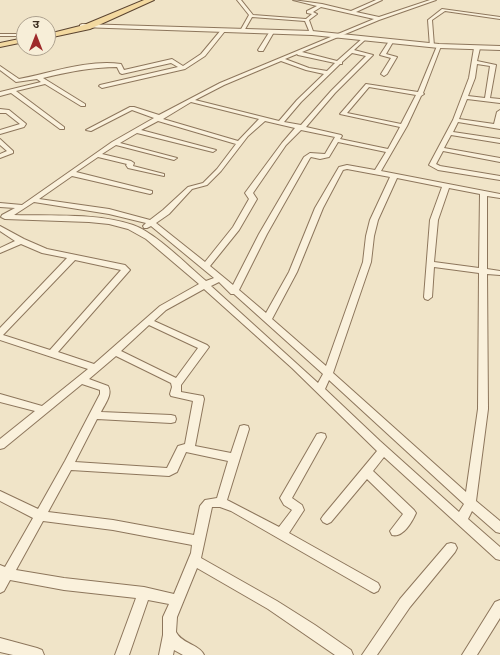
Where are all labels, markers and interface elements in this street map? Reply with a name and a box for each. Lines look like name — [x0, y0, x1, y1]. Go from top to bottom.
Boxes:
north arrow — [16, 16, 56, 56]
text: उ — [33, 18, 39, 31]

